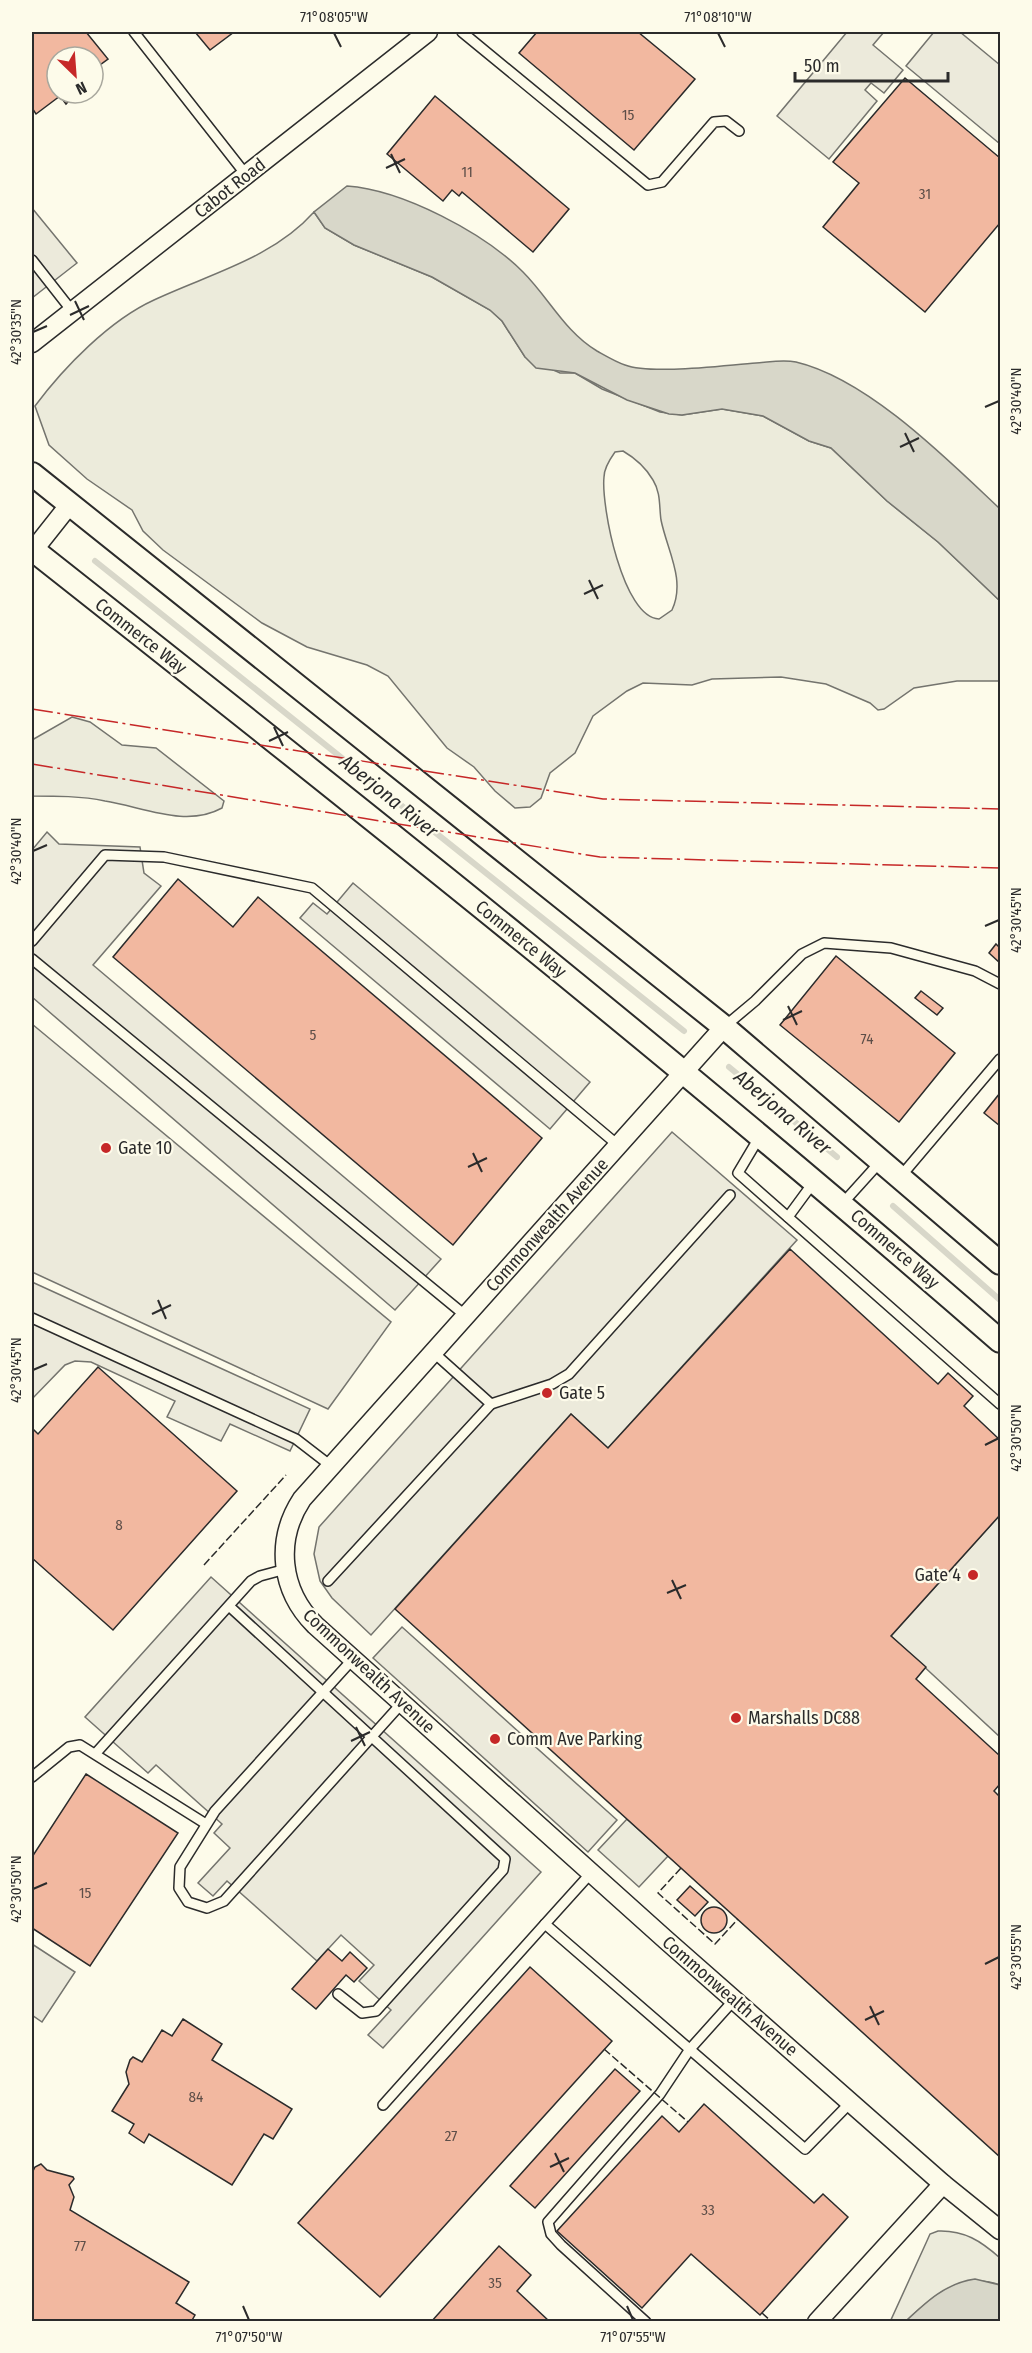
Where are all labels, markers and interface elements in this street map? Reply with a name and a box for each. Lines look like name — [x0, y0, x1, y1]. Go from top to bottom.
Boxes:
text: 71°08'05"W — [300, 8, 368, 26]
text: 71°08'10"W — [684, 8, 752, 26]
north arrow — [45, 45, 105, 105]
scale bar — [795, 45, 948, 83]
text: 50 m — [804, 55, 840, 77]
text: N — [73, 78, 89, 99]
house number: 15 — [622, 106, 634, 124]
street label: Cabot Road — [190, 153, 270, 223]
house number: 11 — [461, 163, 473, 181]
house number: 31 — [919, 185, 931, 203]
text: 42°30'35"N — [7, 299, 25, 365]
text: 42°30'40"N — [1007, 367, 1025, 435]
street label: Commerce Way — [91, 593, 191, 679]
water label: Aberjona River — [334, 749, 444, 844]
text: 42°30'40"N — [7, 817, 25, 885]
text: 42°30'45"N — [1007, 887, 1025, 953]
street label: Commerce Way — [471, 896, 571, 982]
house number: 5 — [310, 1026, 317, 1044]
house number: 74 — [861, 1030, 873, 1048]
water label: Aberjona River — [729, 1064, 837, 1160]
place label: Gate 10 — [118, 1137, 172, 1159]
marker: Gate 10 — [99, 1141, 113, 1155]
street label: Commonwealth Avenue — [481, 1153, 613, 1296]
street label: Commerce Way — [846, 1204, 944, 1294]
text: 42°30'45"N — [7, 1337, 25, 1403]
place label: Gate 5 — [559, 1382, 605, 1404]
marker: Gate 5 — [540, 1386, 554, 1400]
text: 42°30'50"N — [1007, 1404, 1025, 1472]
house number: 8 — [115, 1516, 123, 1534]
place label: Gate 4 — [914, 1564, 961, 1586]
marker: Gate 4 — [966, 1568, 980, 1582]
street label: Commonwealth Avenue — [298, 1604, 440, 1738]
place label: Marshalls DC88 — [748, 1707, 860, 1729]
marker: Marshalls DC88 — [729, 1711, 743, 1725]
place label: Comm Ave Parking — [507, 1728, 643, 1750]
marker: Comm Ave Parking — [488, 1732, 502, 1746]
text: 42°30'50"N — [7, 1855, 25, 1923]
house number: 15 — [79, 1884, 91, 1902]
text: 42°30'55"N — [1007, 1924, 1025, 1990]
street label: Commonwealth Avenue — [658, 1931, 802, 2061]
house number: 84 — [189, 2088, 203, 2106]
house number: 27 — [445, 2127, 457, 2145]
house number: 33 — [701, 2201, 715, 2219]
house number: 77 — [74, 2237, 86, 2255]
house number: 35 — [488, 2274, 502, 2292]
text: 71°07'50"W — [215, 2328, 283, 2346]
text: 71°07'55"W — [600, 2328, 666, 2346]

